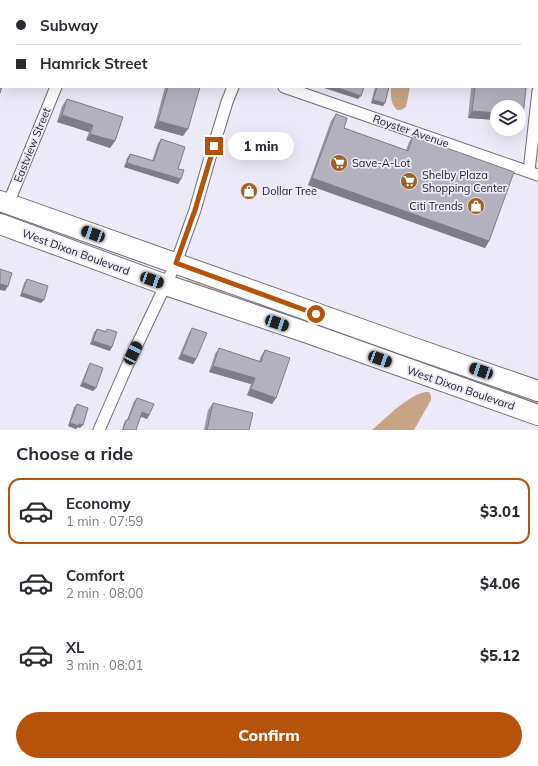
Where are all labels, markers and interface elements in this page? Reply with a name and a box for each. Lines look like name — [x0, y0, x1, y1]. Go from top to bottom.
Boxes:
text: Subway — [40, 16, 98, 35]
text: Hamrick Street — [40, 54, 147, 73]
map controls — [490, 100, 526, 136]
button: layers — [490, 100, 526, 136]
street label: Eastview Street — [11, 105, 53, 184]
street label: Royster Avenue — [371, 111, 451, 151]
callout: 1 min — [228, 132, 294, 160]
route end — [205, 137, 223, 155]
text: 1 min — [244, 138, 278, 154]
supermarket icon: Save-A-Lot — [329, 153, 349, 173]
place label: Save-A-Lot — [352, 156, 411, 170]
place label: Shelby Plaza Shopping Center — [422, 168, 507, 195]
supermarket icon: Shelby Plaza Shopping Center — [399, 171, 419, 191]
shop icon: Dollar Tree — [239, 181, 259, 201]
place label: Dollar Tree — [262, 184, 317, 198]
shop icon: Citi Trends — [466, 196, 486, 216]
place label: Citi Trends — [409, 199, 463, 213]
car — [80, 224, 106, 244]
street label: West Dixon Boulevard — [20, 226, 132, 278]
car — [139, 270, 165, 290]
route start — [307, 305, 325, 323]
car — [264, 313, 290, 333]
car — [122, 340, 144, 366]
car — [367, 349, 393, 369]
car — [468, 361, 494, 381]
street label: West Dixon Boulevard — [405, 363, 517, 413]
text: Choose a ride — [16, 442, 133, 465]
icon: car — [18, 493, 54, 529]
text: Economy — [66, 494, 131, 513]
text: $3.01 — [480, 502, 520, 521]
text: 1 min · 07:59 — [66, 513, 143, 529]
icon: car — [18, 565, 54, 601]
text: Comfort — [66, 566, 124, 585]
text: $4.06 — [480, 574, 520, 593]
text: 2 min · 08:00 — [66, 585, 143, 601]
icon: car — [18, 637, 54, 673]
text: XL — [66, 638, 84, 657]
text: $5.12 — [480, 646, 520, 665]
text: 3 min · 08:01 — [66, 657, 143, 673]
button: Confirm — [16, 712, 522, 758]

